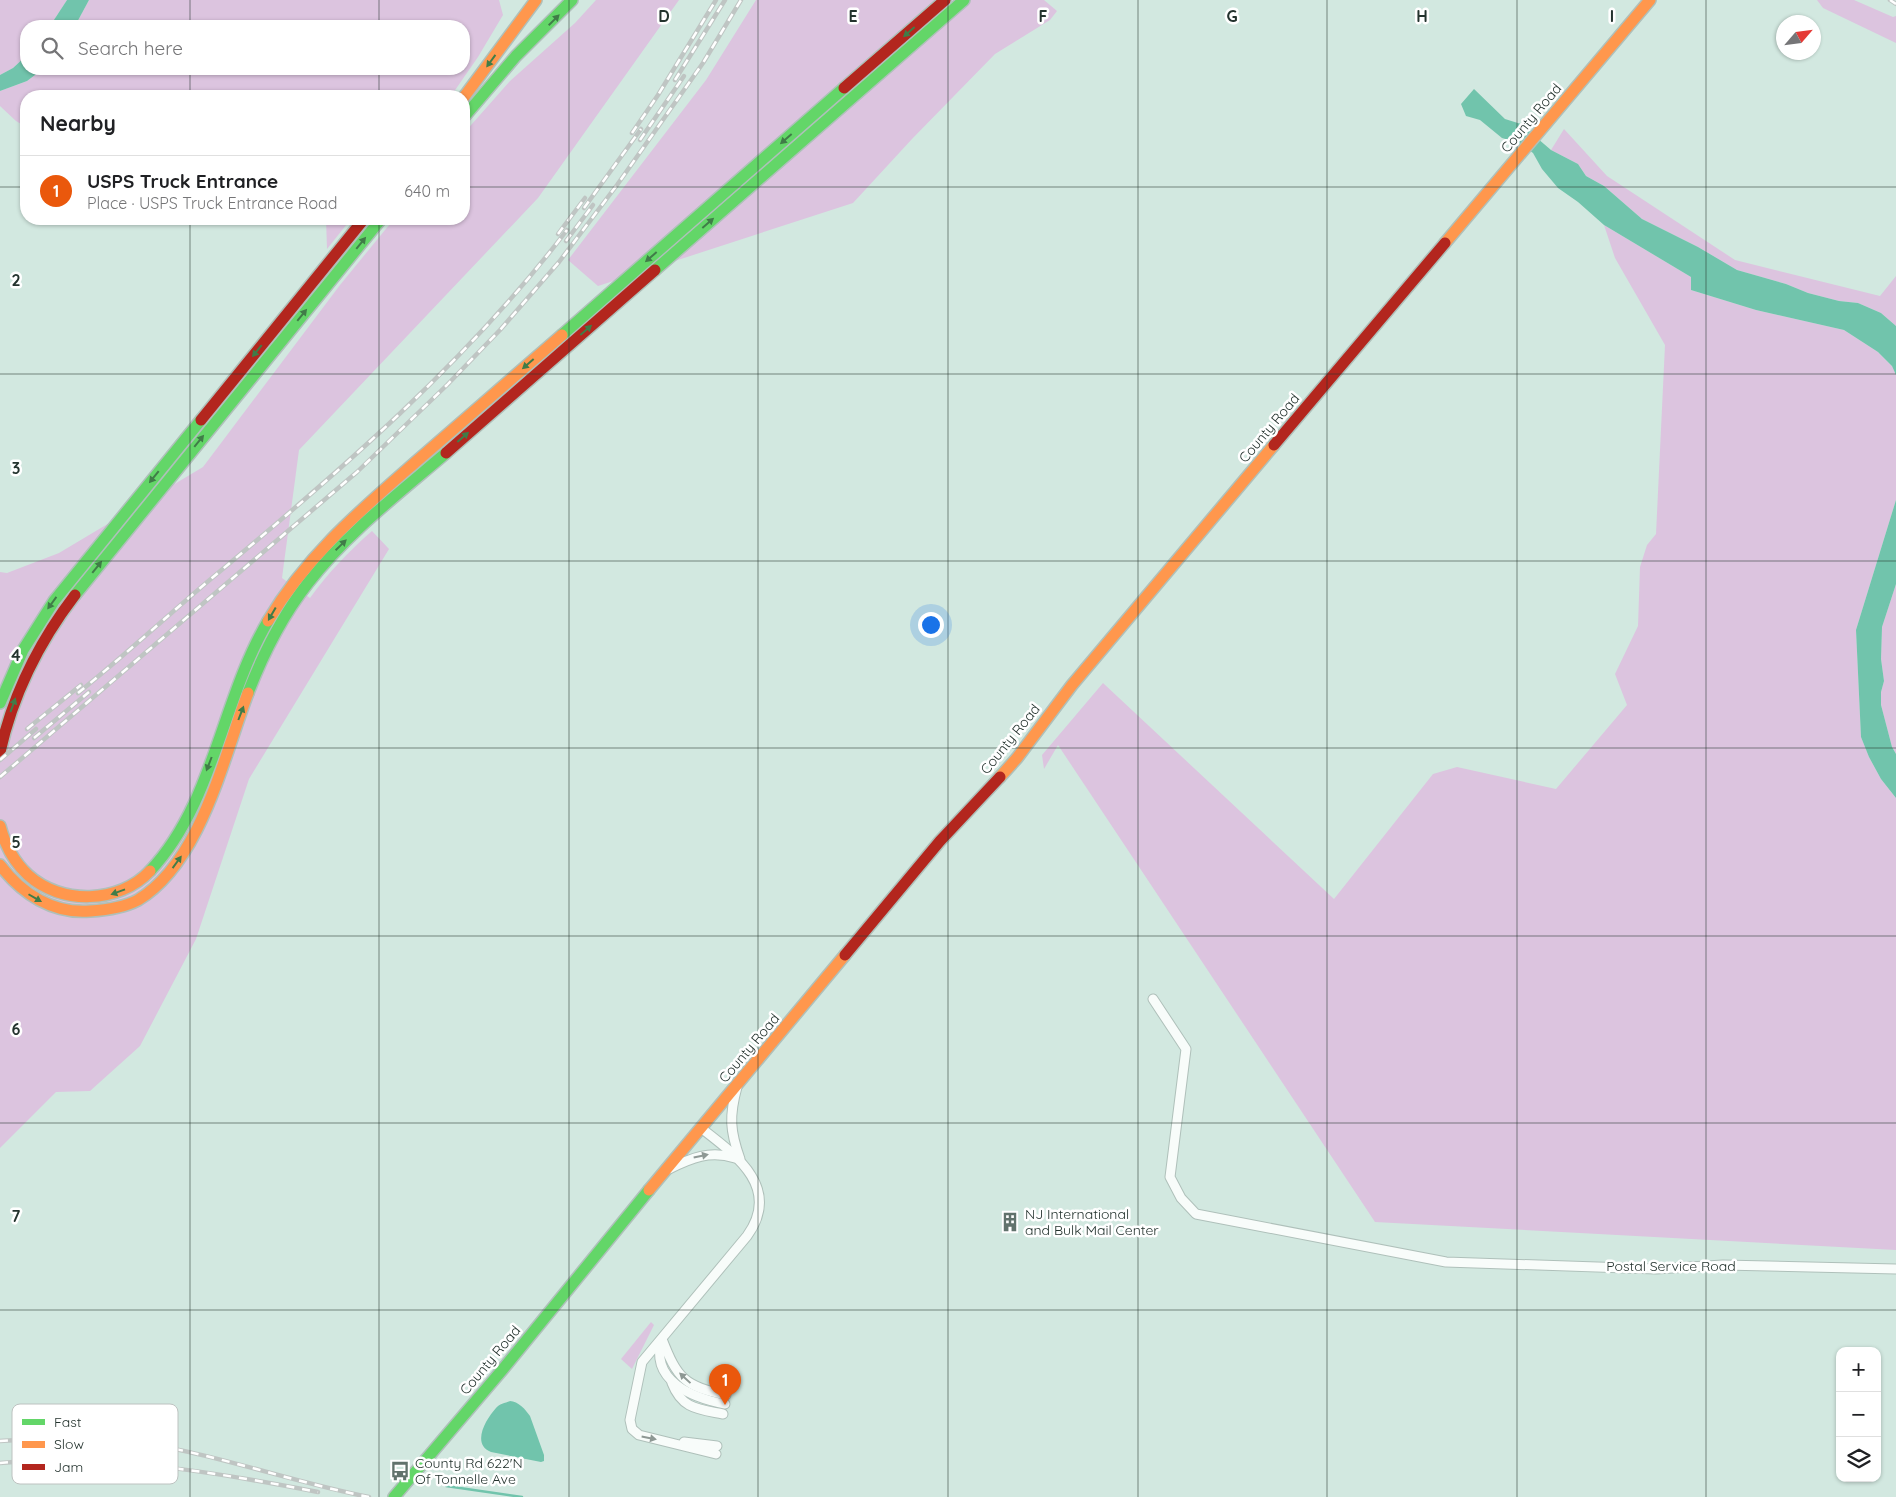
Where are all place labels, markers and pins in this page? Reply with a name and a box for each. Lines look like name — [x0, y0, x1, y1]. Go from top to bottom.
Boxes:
place label: NJ International and Bulk Mail Center — [1025, 1205, 1159, 1239]
building icon: NJ International and Bulk Mail Center — [999, 1211, 1021, 1233]
pin: 1 — [709, 1364, 741, 1405]
place label: County Rd 622'N Of Tonnelle Ave — [415, 1454, 523, 1488]
bus stop icon: County Rd 622'N Of Tonnelle Ave — [389, 1460, 411, 1482]

